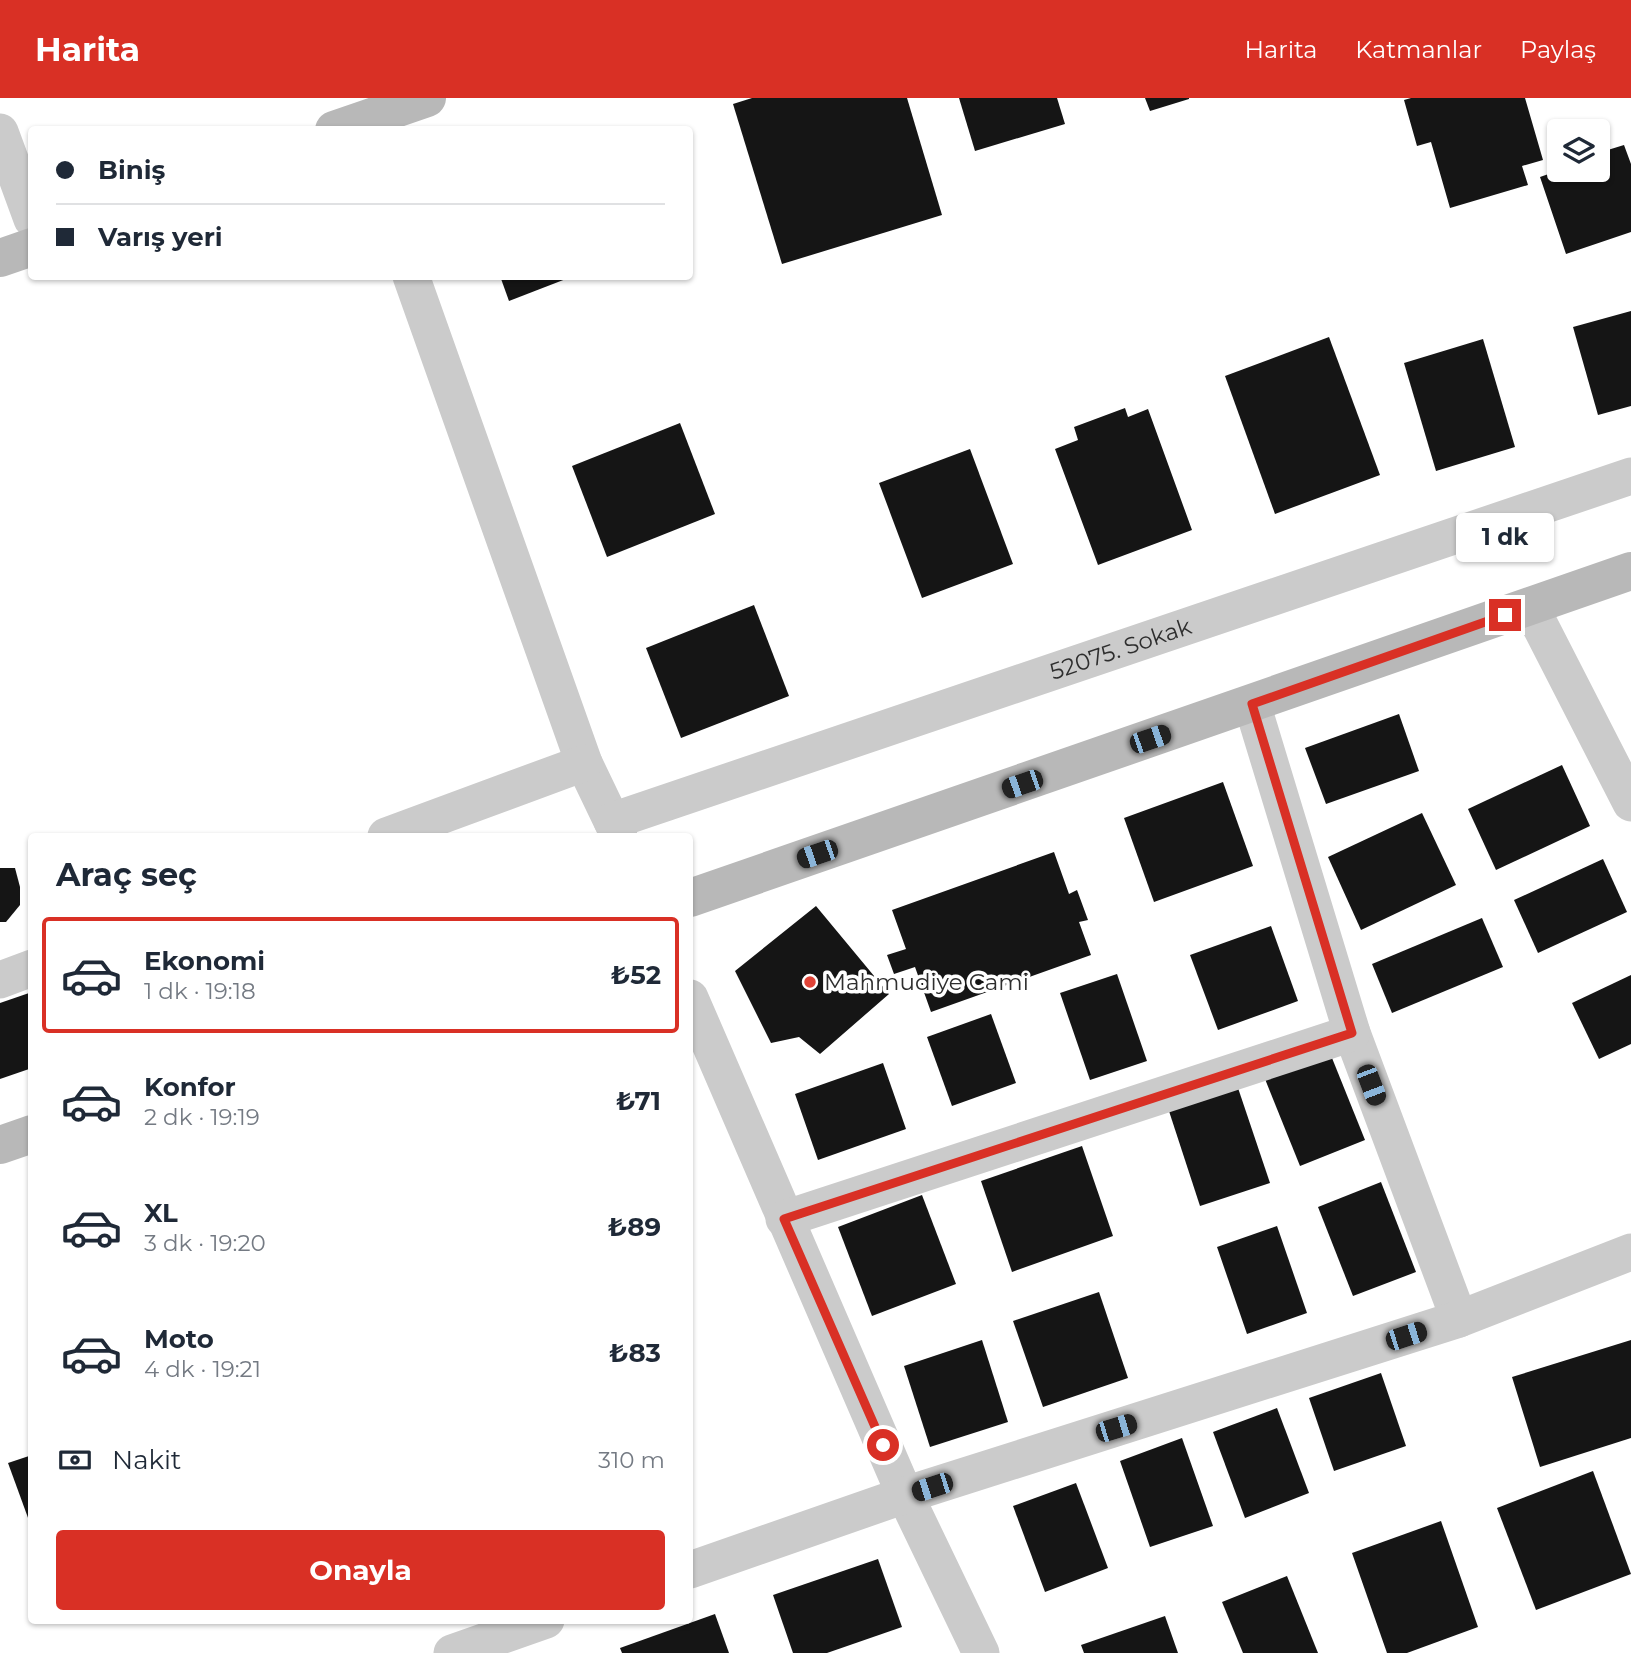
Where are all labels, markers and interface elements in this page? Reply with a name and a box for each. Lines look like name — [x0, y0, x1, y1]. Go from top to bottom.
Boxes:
text: Harita — [35, 29, 140, 69]
text: Harita — [1245, 35, 1317, 64]
text: Katmanlar — [1355, 35, 1482, 64]
text: Paylaş — [1520, 35, 1596, 64]
map controls — [1547, 119, 1610, 182]
button: layers — [1547, 119, 1610, 182]
text: Biniş — [98, 154, 165, 186]
text: Varış yeri — [98, 221, 223, 253]
callout: 1 dk — [1456, 514, 1554, 562]
text: 1 dk — [1482, 523, 1528, 551]
route end — [1489, 599, 1521, 631]
street label: 52075. Sokak — [1046, 612, 1195, 686]
car — [1127, 722, 1174, 756]
car — [999, 767, 1046, 801]
car — [794, 837, 841, 871]
text: Araç seç — [56, 855, 197, 894]
icon: car — [60, 944, 123, 1007]
text: Ekonomi — [144, 945, 265, 977]
text: ₺52 — [611, 959, 661, 991]
place label: Mahmudiye Cami — [824, 968, 1029, 996]
marker: Mahmudiye Cami — [802, 974, 818, 990]
text: 1 dk · 19:18 — [144, 977, 256, 1005]
car — [1354, 1062, 1389, 1108]
icon: car — [60, 1070, 123, 1133]
text: Konfor — [144, 1071, 236, 1103]
text: ₺71 — [616, 1085, 661, 1117]
text: 2 dk · 19:19 — [144, 1103, 260, 1131]
icon: car — [60, 1196, 123, 1259]
text: XL — [144, 1197, 178, 1229]
text: ₺89 — [608, 1211, 661, 1243]
text: 3 dk · 19:20 — [144, 1229, 266, 1257]
car — [1383, 1320, 1430, 1352]
icon: car — [60, 1322, 123, 1385]
text: Moto — [144, 1323, 214, 1355]
text: ₺83 — [609, 1337, 661, 1369]
text: 4 dk · 19:21 — [144, 1355, 261, 1383]
car — [1093, 1412, 1140, 1444]
route start — [867, 1429, 899, 1461]
icon: cash — [56, 1441, 94, 1479]
text: Nakit — [112, 1444, 181, 1476]
text: 310 m — [598, 1446, 665, 1474]
car — [909, 1471, 956, 1503]
button: Onayla — [56, 1530, 665, 1610]

